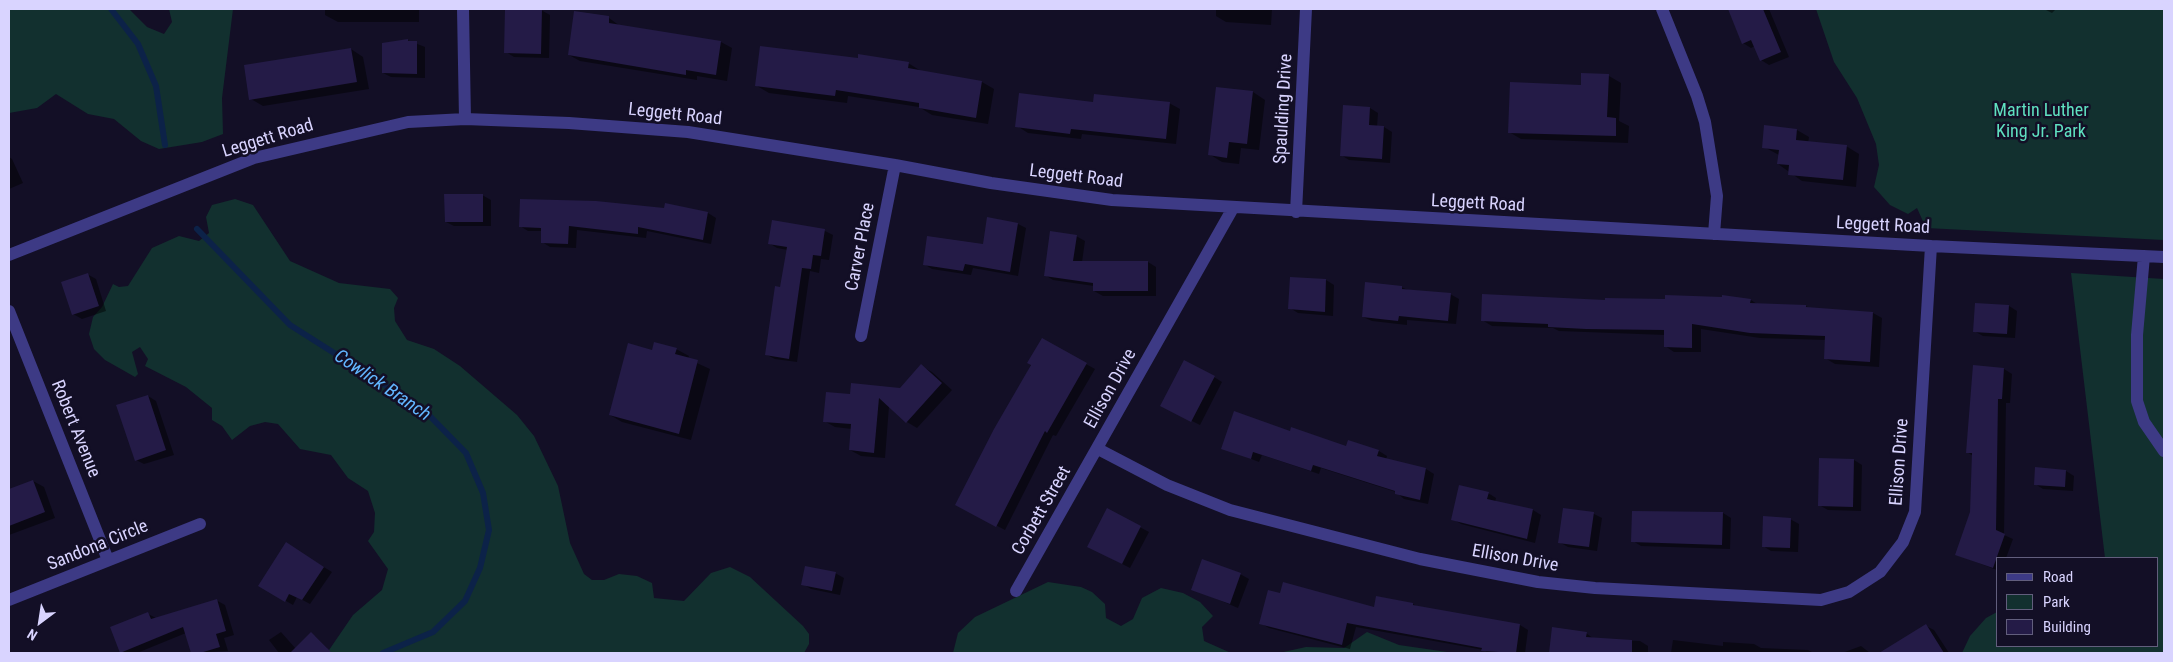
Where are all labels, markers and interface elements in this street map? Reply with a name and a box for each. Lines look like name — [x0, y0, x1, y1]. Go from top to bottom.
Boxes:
street label: Spaulding Drive — [1270, 53, 1298, 165]
street label: Leggett Road — [627, 99, 723, 131]
park label: Martin Luther King Jr. Park — [1993, 100, 2089, 142]
street label: Leggett Road — [220, 115, 316, 163]
street label: Leggett Road — [1028, 161, 1124, 193]
street label: Leggett Road — [1430, 191, 1526, 217]
street label: Carver Place — [842, 201, 880, 293]
street label: Leggett Road — [1835, 213, 1931, 239]
water label: Cowlick Branch — [329, 345, 435, 427]
street label: Ellison Drive — [1080, 346, 1142, 432]
street label: Robert Avenue — [46, 377, 104, 481]
street label: Ellison Drive — [1886, 418, 1914, 506]
street label: Corbett Street — [1008, 463, 1076, 559]
street label: Sandona Circle — [45, 516, 151, 576]
street label: Ellison Drive — [1470, 541, 1560, 577]
legend — [1996, 557, 2158, 647]
text: Road — [2043, 568, 2073, 586]
text: Park — [2043, 593, 2070, 611]
north arrow — [15, 597, 65, 647]
text: Building — [2043, 618, 2091, 636]
text: N — [24, 626, 40, 644]

